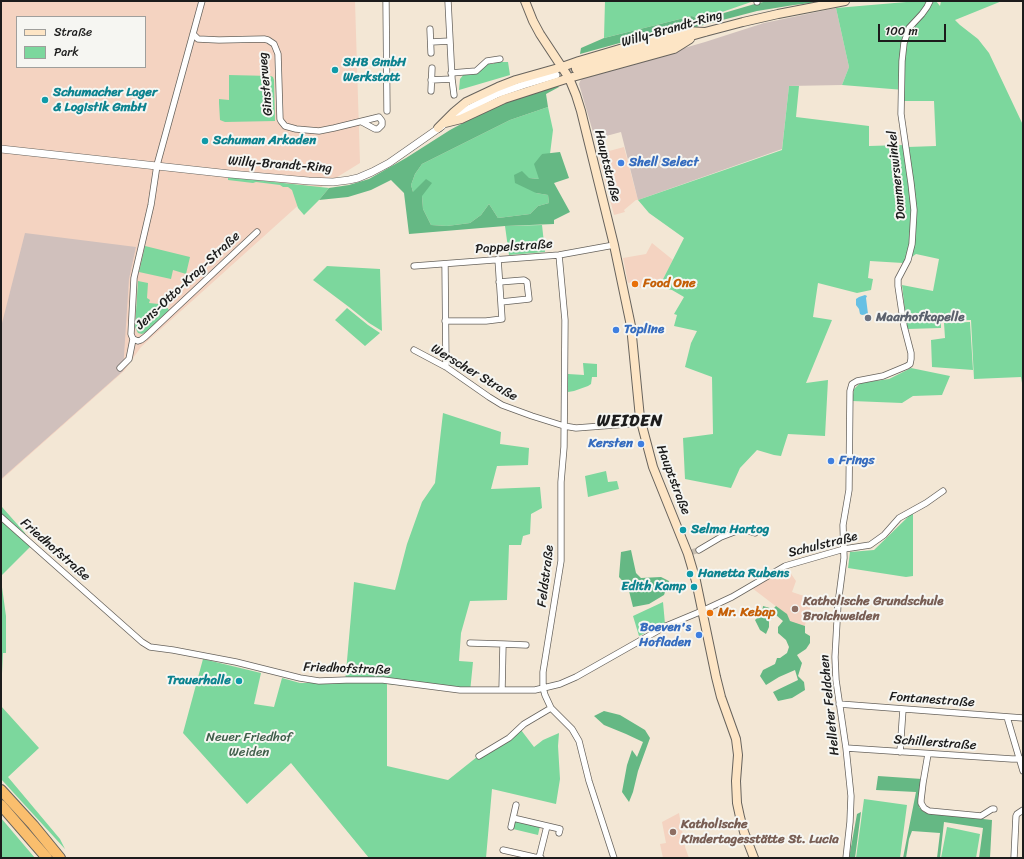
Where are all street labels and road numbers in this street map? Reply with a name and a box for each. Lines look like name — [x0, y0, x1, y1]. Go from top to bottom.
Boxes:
street label: Willy-Brandt-Ring — [620, 7, 724, 51]
street label: Ginsterweg — [255, 52, 277, 116]
street label: Hauptstraße — [591, 128, 623, 204]
street label: Dommerswinkel — [885, 130, 909, 220]
street label: Willy-Brandt-Ring — [227, 154, 333, 176]
street label: Jens-Otto-Krag-Straße — [133, 229, 243, 333]
street label: Pappelstraße — [475, 237, 553, 257]
street label: Werscher Straße — [428, 341, 520, 405]
street label: Hauptstraße — [653, 443, 693, 517]
street label: Friedhofstraße — [17, 515, 93, 585]
street label: Schulstraße — [787, 529, 859, 561]
street label: Feldstraße — [534, 544, 558, 608]
street label: Helleter Feldchen — [817, 654, 843, 756]
street label: Friedhofstraße — [303, 660, 391, 678]
street label: Fontanestraße — [889, 689, 975, 711]
street label: Schillerstraße — [893, 732, 977, 754]

